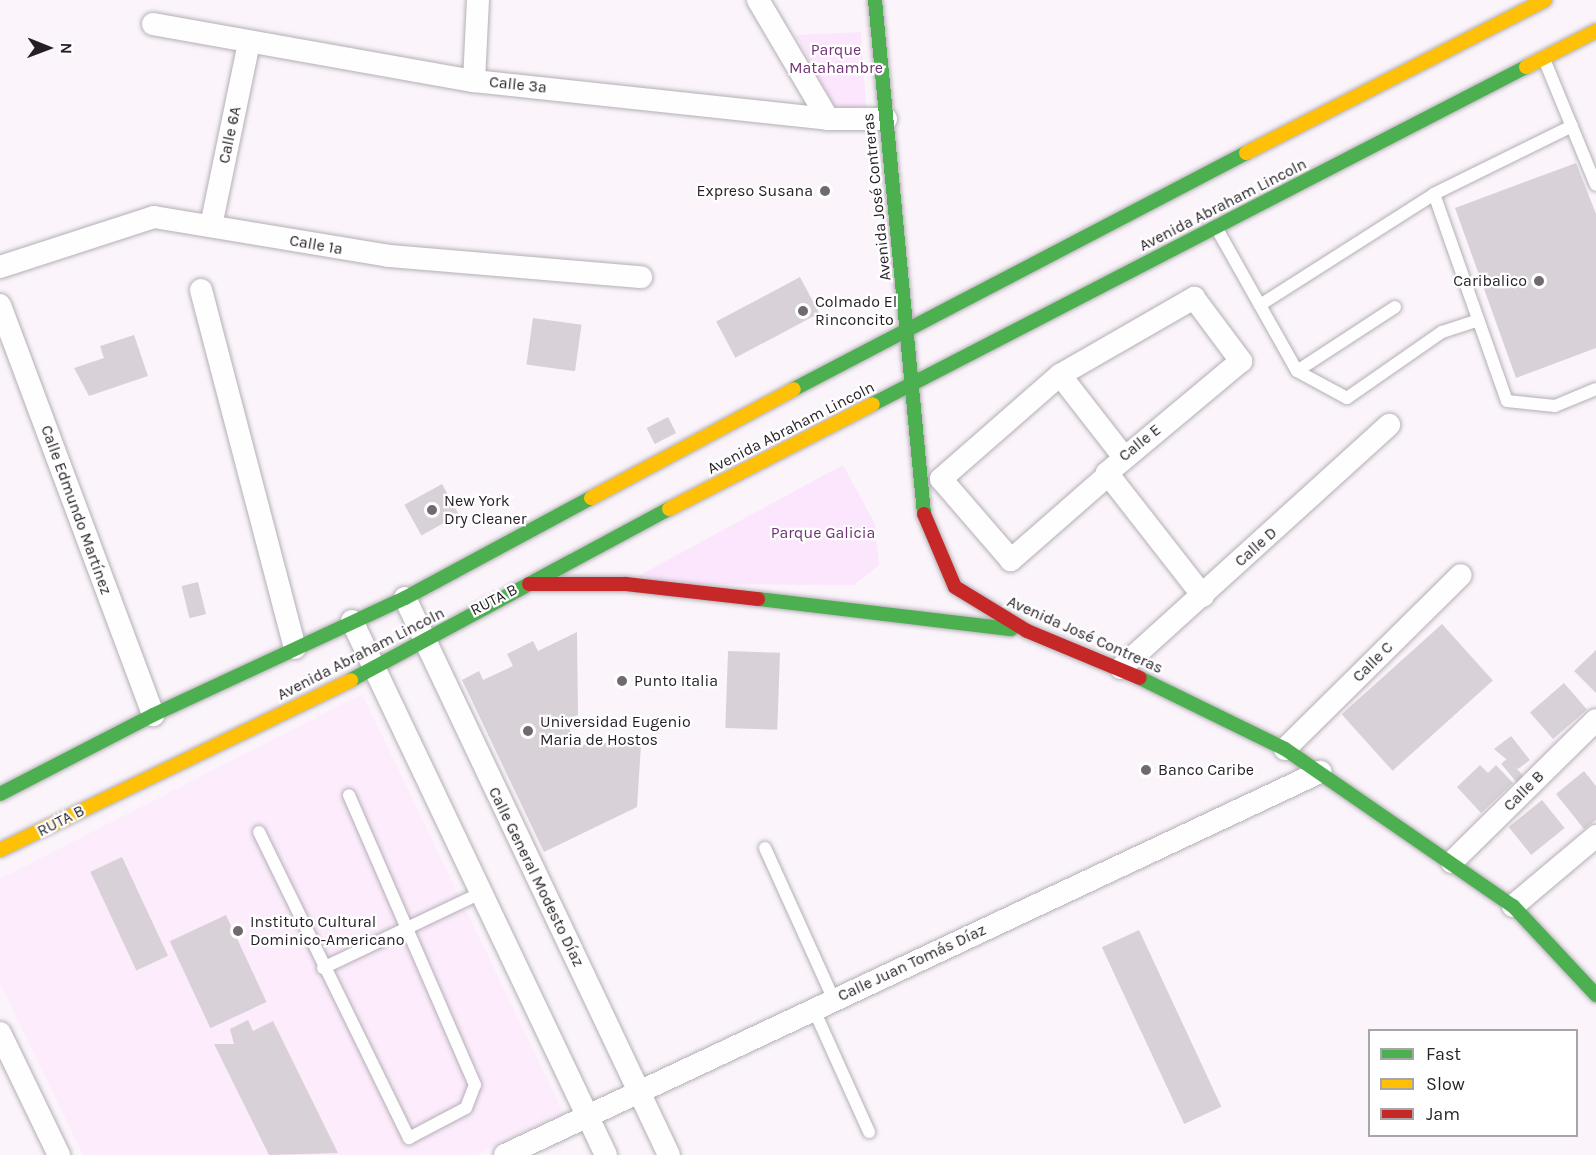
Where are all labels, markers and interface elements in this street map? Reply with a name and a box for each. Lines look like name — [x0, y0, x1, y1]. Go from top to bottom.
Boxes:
north arrow — [18, 18, 78, 78]
park label: Parque Matahambre — [789, 40, 883, 78]
text: N — [57, 42, 76, 54]
street label: Calle 3ª — [488, 72, 548, 98]
street label: Calle 6A — [215, 105, 245, 165]
street label: Avenida José Contreras — [859, 112, 895, 282]
street label: Avenida Abraham Lincoln — [1136, 154, 1310, 256]
place label: Expreso Susana — [696, 181, 813, 201]
marker: Expreso Susana — [818, 184, 832, 198]
street label: Calle 1ª — [288, 231, 344, 259]
place label: Caribalico — [1453, 271, 1527, 291]
marker: Caribalico — [1532, 274, 1546, 288]
place label: Colmado El Rinconcito — [815, 292, 897, 330]
marker: Colmado El Rinconcito — [796, 304, 810, 318]
street label: Avenida Abraham Lincoln — [704, 377, 878, 479]
street label: Calle E — [1115, 420, 1165, 466]
street label: Calle Edmundo Martínez — [36, 423, 116, 597]
place label: New York Dry Cleaner — [444, 491, 527, 529]
marker: New York Dry Cleaner — [425, 503, 439, 517]
park label: Parque Galicia — [771, 523, 875, 543]
street label: Calle D — [1231, 523, 1281, 571]
street label: RUTA B — [467, 580, 521, 620]
street label: Avenida José Contreras — [1004, 592, 1166, 678]
street label: Avenida Abraham Lincoln — [274, 603, 448, 705]
street label: Calle C — [1349, 638, 1397, 686]
place label: Punto Italia — [634, 671, 718, 691]
marker: Punto Italia — [615, 674, 629, 688]
place label: Universidad Eugenio Maria de Hostos — [540, 712, 691, 750]
marker: Universidad Eugenio Maria de Hostos — [521, 724, 535, 738]
place label: Banco Caribe — [1158, 760, 1254, 780]
marker: Banco Caribe — [1139, 763, 1153, 777]
street label: Calle B — [1500, 767, 1548, 815]
street label: Calle General Modesto Díaz — [484, 784, 588, 970]
street label: RUTA B — [34, 801, 88, 841]
place label: Instituto Cultural Dominico-Americano — [250, 912, 404, 950]
street label: Calle Juan Tomás Díaz — [835, 920, 989, 1006]
marker: Instituto Cultural Dominico-Americano — [231, 924, 245, 938]
legend — [1368, 1029, 1578, 1137]
text: Fast — [1426, 1043, 1461, 1065]
text: Slow — [1426, 1073, 1465, 1095]
text: Jam — [1426, 1103, 1460, 1125]

